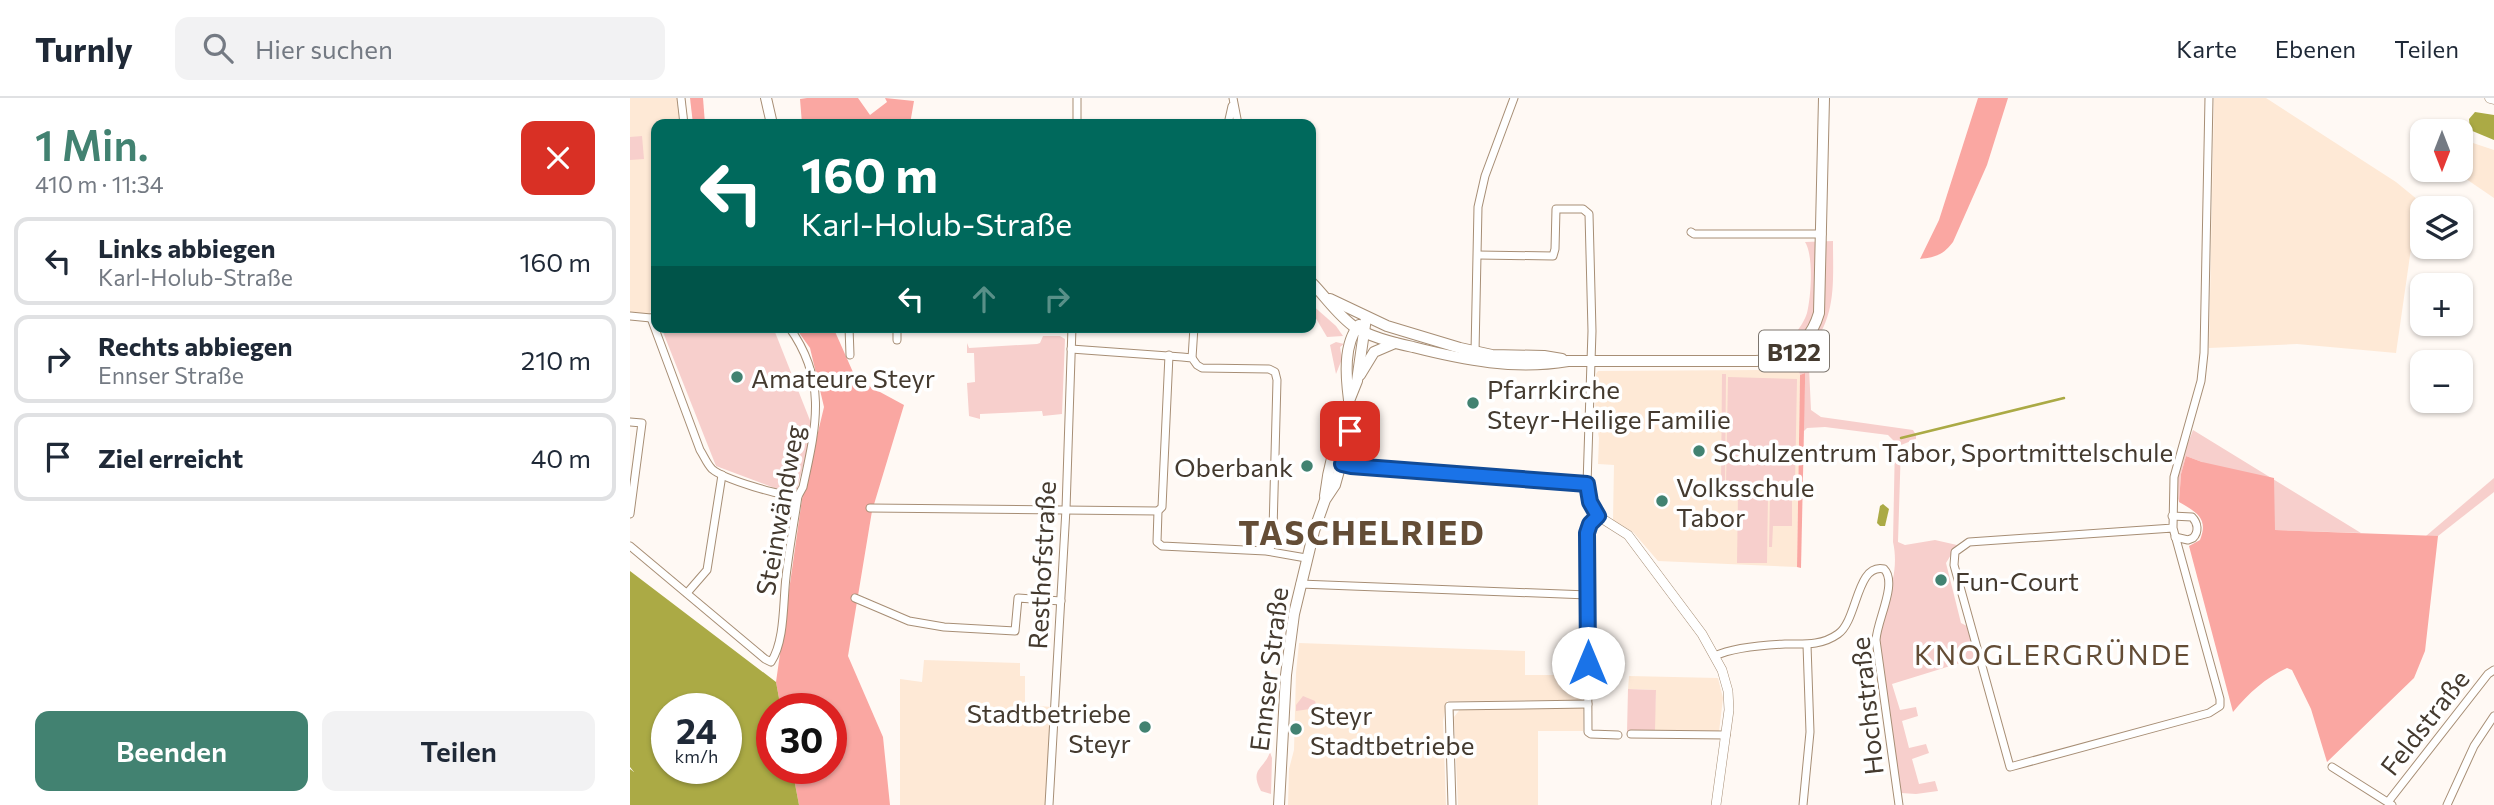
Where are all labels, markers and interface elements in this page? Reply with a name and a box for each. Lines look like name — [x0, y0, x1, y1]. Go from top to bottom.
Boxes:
search box — [175, 17, 665, 80]
text: Turnly — [35, 28, 133, 69]
icon: search — [199, 29, 237, 67]
text: Hier suchen — [255, 33, 393, 64]
text: Karte — [2176, 34, 2237, 63]
text: Ebenen — [2275, 34, 2356, 63]
text: Teilen — [2394, 34, 2459, 63]
text: 1 Min. — [35, 118, 148, 170]
north arrow — [2410, 119, 2473, 182]
map controls — [2410, 119, 2473, 413]
button: close — [521, 121, 595, 195]
text: 160 m — [801, 143, 938, 203]
icon: left — [686, 147, 777, 238]
text: 410 m · 11:34 — [35, 170, 164, 198]
button: layers — [2410, 196, 2473, 259]
text: Karl-Holub-Straße — [801, 203, 1072, 243]
text: Links abbiegen — [98, 232, 276, 263]
icon: left — [39, 242, 77, 280]
text: 160 m — [519, 246, 591, 277]
text: Karl-Holub-Straße — [98, 263, 293, 291]
button: + — [2410, 273, 2473, 336]
icon: left — [892, 280, 930, 318]
icon: ahead — [965, 280, 1003, 318]
icon: right — [1038, 280, 1076, 318]
text: Rechts abbiegen — [98, 330, 293, 361]
road number: B122 — [1759, 330, 1829, 372]
icon: right — [39, 340, 77, 378]
text: 210 m — [521, 344, 591, 375]
button: − — [2410, 350, 2473, 413]
text: Ennser Straße — [98, 361, 244, 389]
place label: Amateure Steyr — [751, 362, 935, 393]
marker: Amateure Steyr — [729, 369, 745, 385]
place label: Pfarrkirche Steyr-Heilige Familie — [1487, 373, 1731, 434]
marker: Pfarrkirche Steyr-Heilige Familie — [1465, 395, 1481, 411]
pin — [1320, 401, 1380, 461]
icon: arrive — [1331, 412, 1369, 450]
street label: Steinwändweg — [749, 422, 809, 598]
place label: Schulzentrum Tabor, Sportmittelschule — [1713, 436, 2173, 467]
icon: arrive — [39, 438, 77, 476]
text: Ziel erreicht — [98, 442, 243, 473]
text: 40 m — [531, 442, 591, 473]
marker: Schulzentrum Tabor, Sportmittelschule — [1691, 443, 1707, 459]
place label: Oberbank — [1174, 451, 1293, 482]
marker: Oberbank — [1299, 458, 1315, 474]
place label: Volksschule Tabor — [1676, 471, 1814, 532]
street label: Resthofstraße — [1021, 480, 1061, 650]
marker: Volksschule Tabor — [1654, 493, 1670, 509]
district label: TASCHELRIED — [1238, 511, 1486, 552]
place label: Fun-Court — [1955, 565, 2079, 596]
marker: Fun-Court — [1933, 572, 1949, 588]
street label: Ennser Straße — [1243, 585, 1293, 753]
position arrow — [1551, 626, 1625, 700]
street label: Hochstraße — [1843, 636, 1889, 776]
district label: KNOGLERGRÜNDE — [1914, 637, 2192, 671]
street label: Feldstraße — [2373, 663, 2475, 781]
speed limit sign: 30 — [756, 693, 847, 784]
place label: Stadtbetriebe Steyr — [967, 697, 1131, 758]
place label: Steyr Stadtbetriebe — [1310, 699, 1474, 760]
text: 24 — [676, 708, 717, 751]
button: Beenden — [35, 711, 308, 791]
button: Teilen — [322, 711, 595, 791]
marker: Stadtbetriebe Steyr — [1137, 719, 1153, 735]
marker: Steyr Stadtbetriebe — [1288, 721, 1304, 737]
text: km/h — [675, 745, 718, 767]

